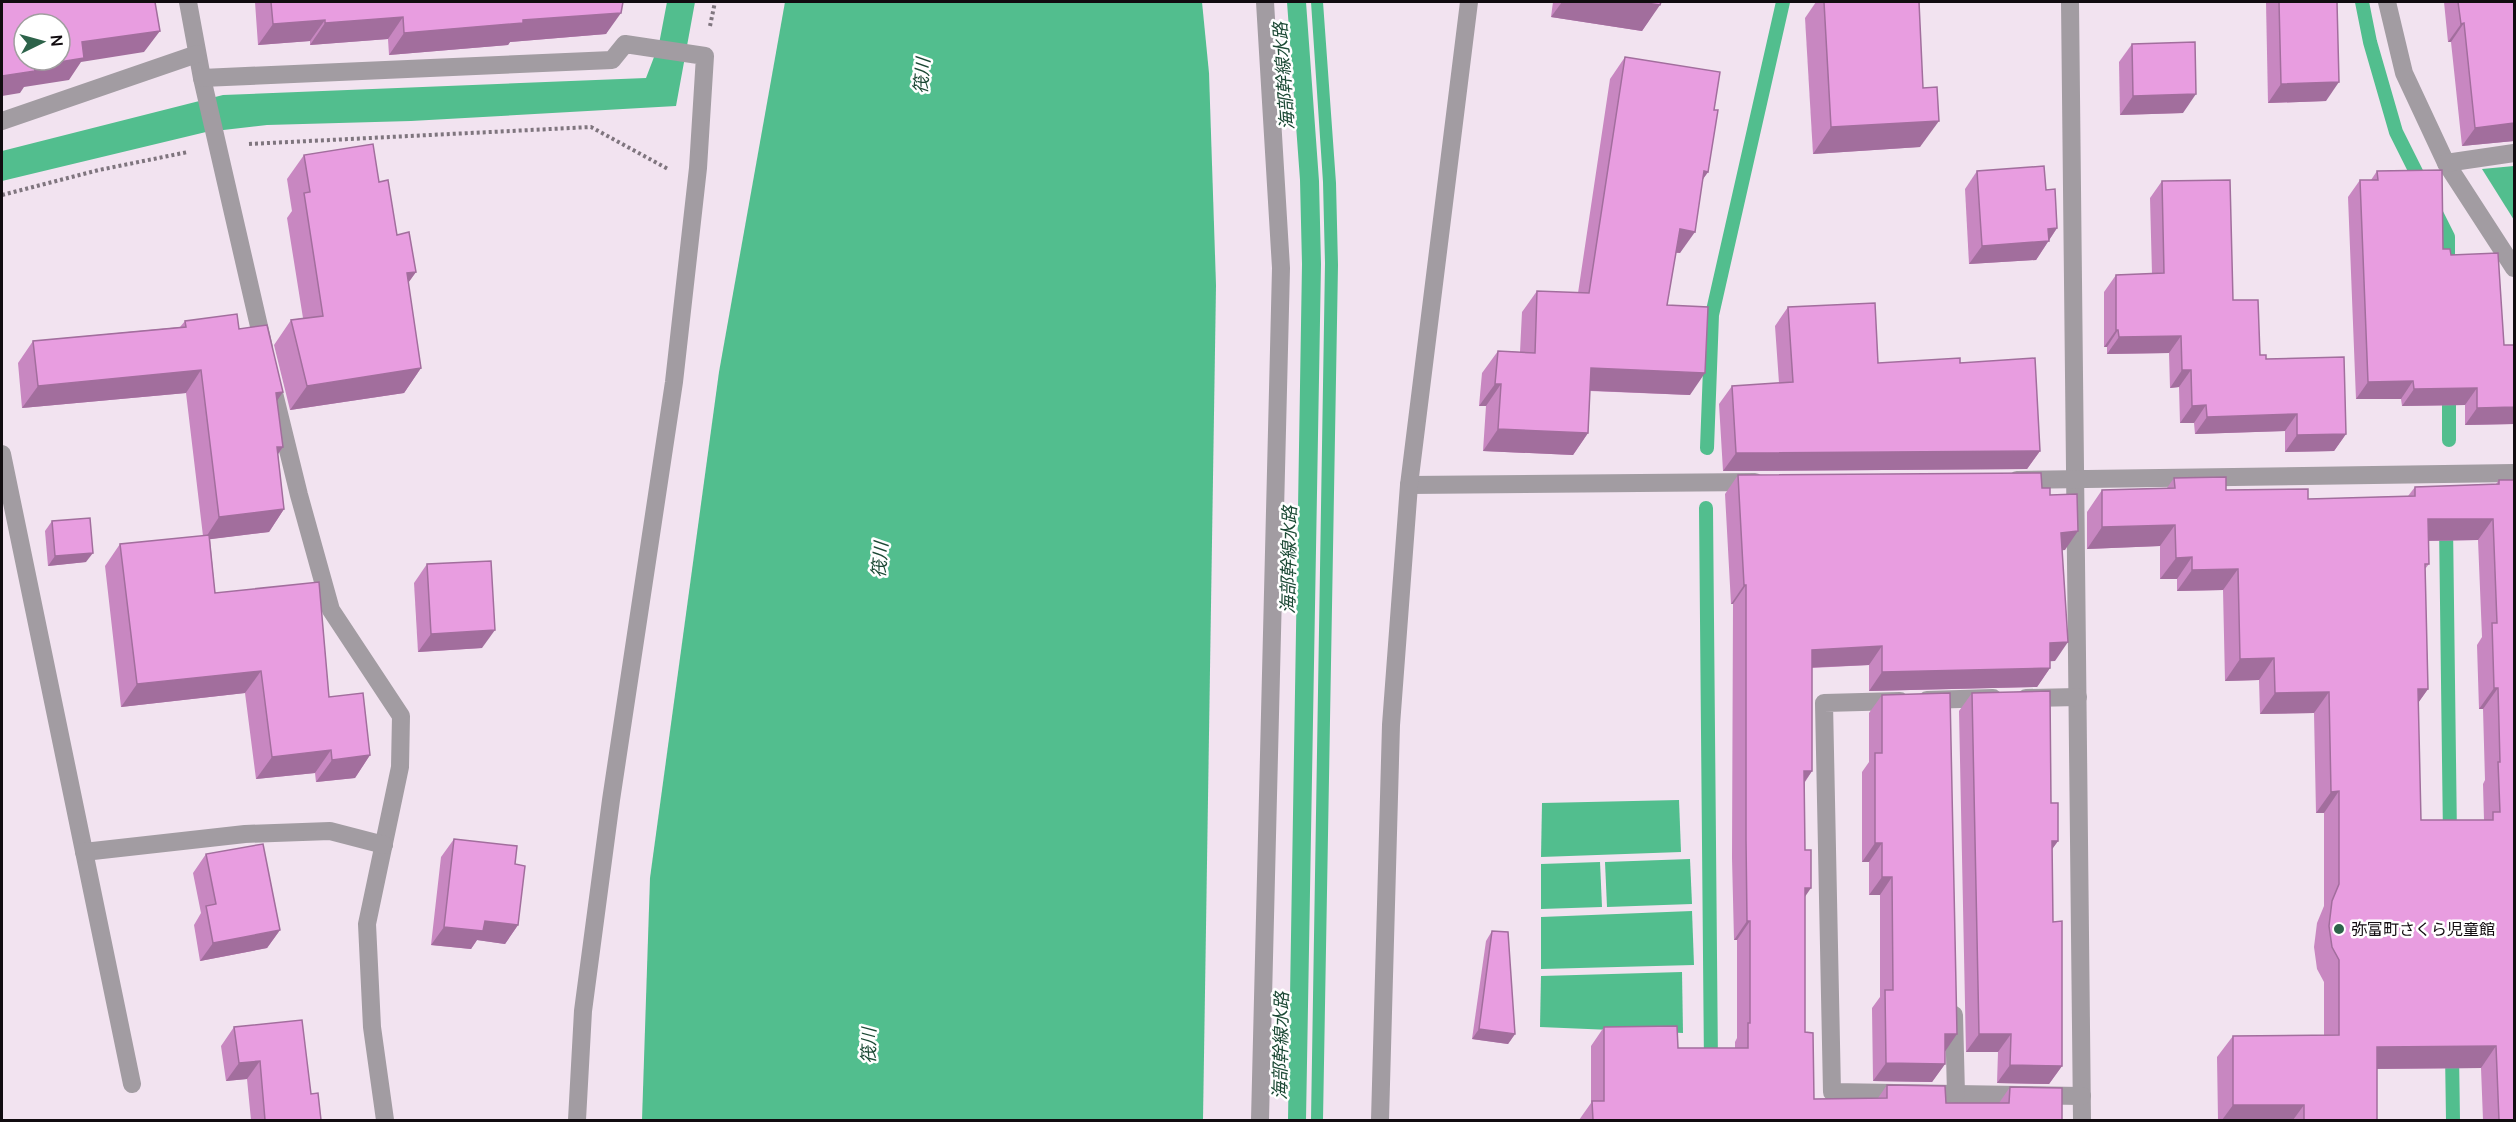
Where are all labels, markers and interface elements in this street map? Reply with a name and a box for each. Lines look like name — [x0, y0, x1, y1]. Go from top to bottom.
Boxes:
north arrow — [12, 12, 72, 72]
water label: 海部幹線水路 — [1267, 19, 1299, 131]
text: N — [45, 34, 68, 47]
water label: 筏川 — [907, 55, 935, 95]
water label: 海部幹線水路 — [1275, 504, 1301, 614]
water label: 筏川 — [865, 539, 893, 579]
place label: 弥富町さくら児童館 — [2351, 918, 2495, 940]
marker: 弥富町さくら児童館 — [2332, 922, 2346, 936]
water label: 海部幹線水路 — [1267, 990, 1293, 1100]
water label: 筏川 — [856, 1026, 880, 1064]

